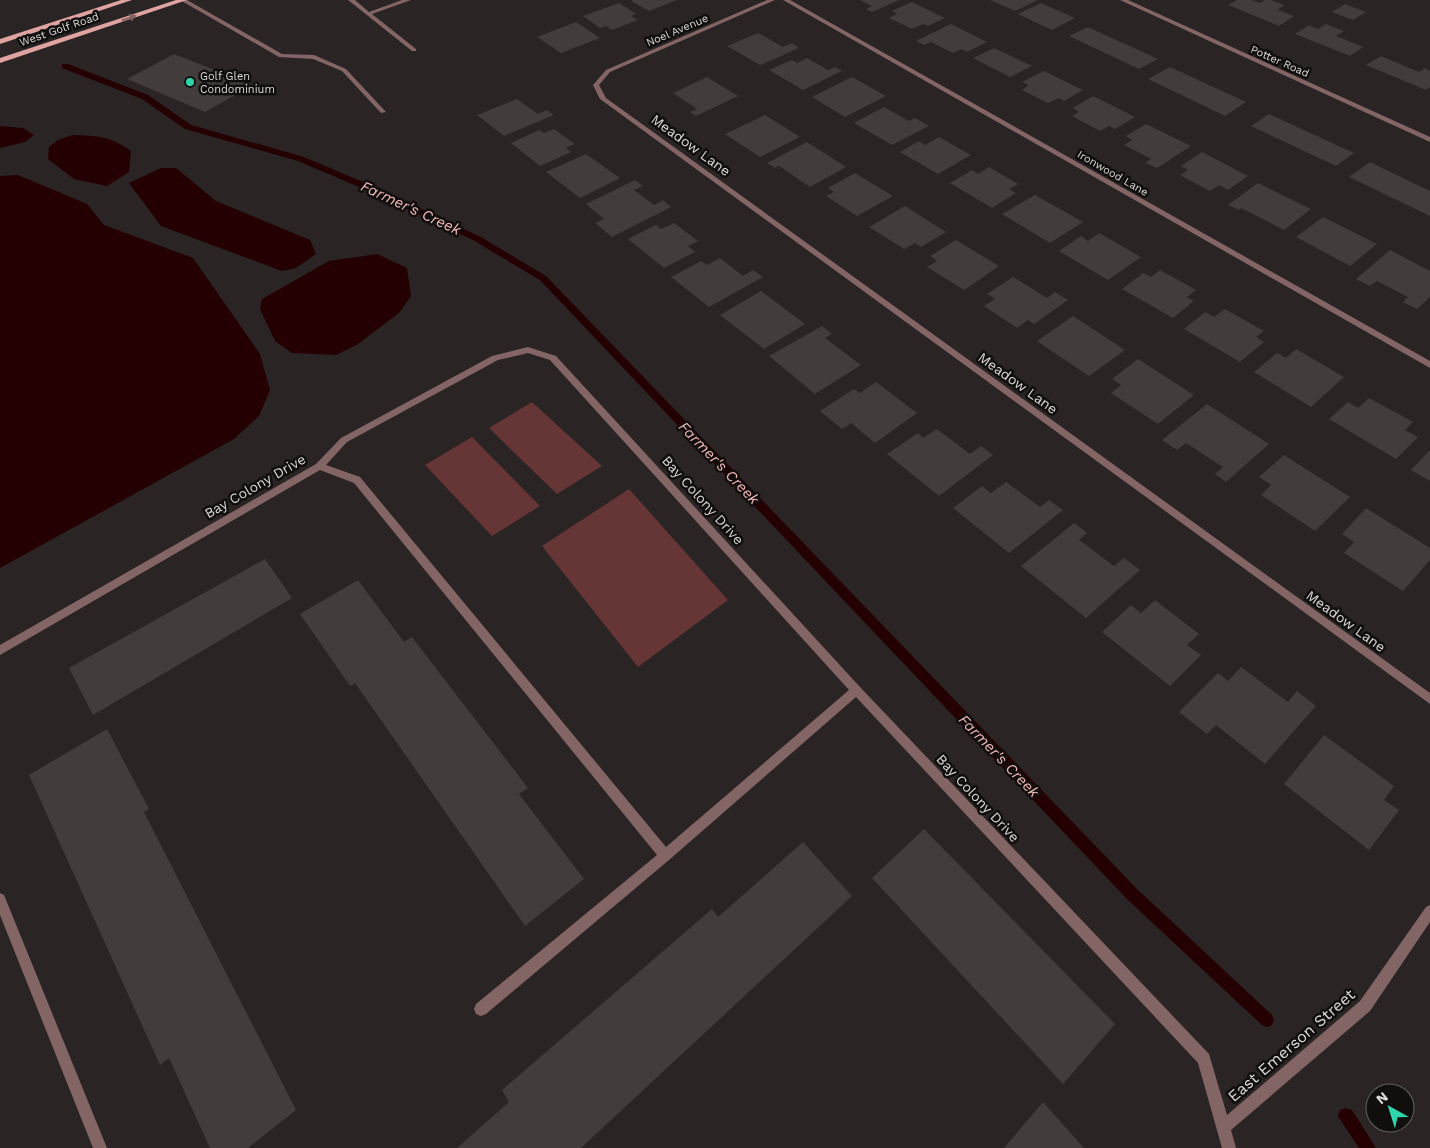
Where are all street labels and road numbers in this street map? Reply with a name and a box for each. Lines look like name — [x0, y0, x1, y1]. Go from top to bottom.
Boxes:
street label: West Golf Road — [18, 10, 101, 49]
street label: Noel Avenue — [644, 12, 710, 49]
street label: Potter Road — [1248, 43, 1311, 80]
street label: Meadow Lane — [648, 111, 734, 179]
street label: Ironwood Lane — [1075, 148, 1150, 199]
street label: Meadow Lane — [975, 349, 1061, 417]
street label: Bay Colony Drive — [202, 451, 308, 521]
street label: Bay Colony Drive — [659, 452, 747, 548]
street label: Meadow Lane — [1303, 587, 1389, 655]
street label: Bay Colony Drive — [933, 751, 1023, 845]
street label: East Emerson Street — [1224, 985, 1359, 1106]

